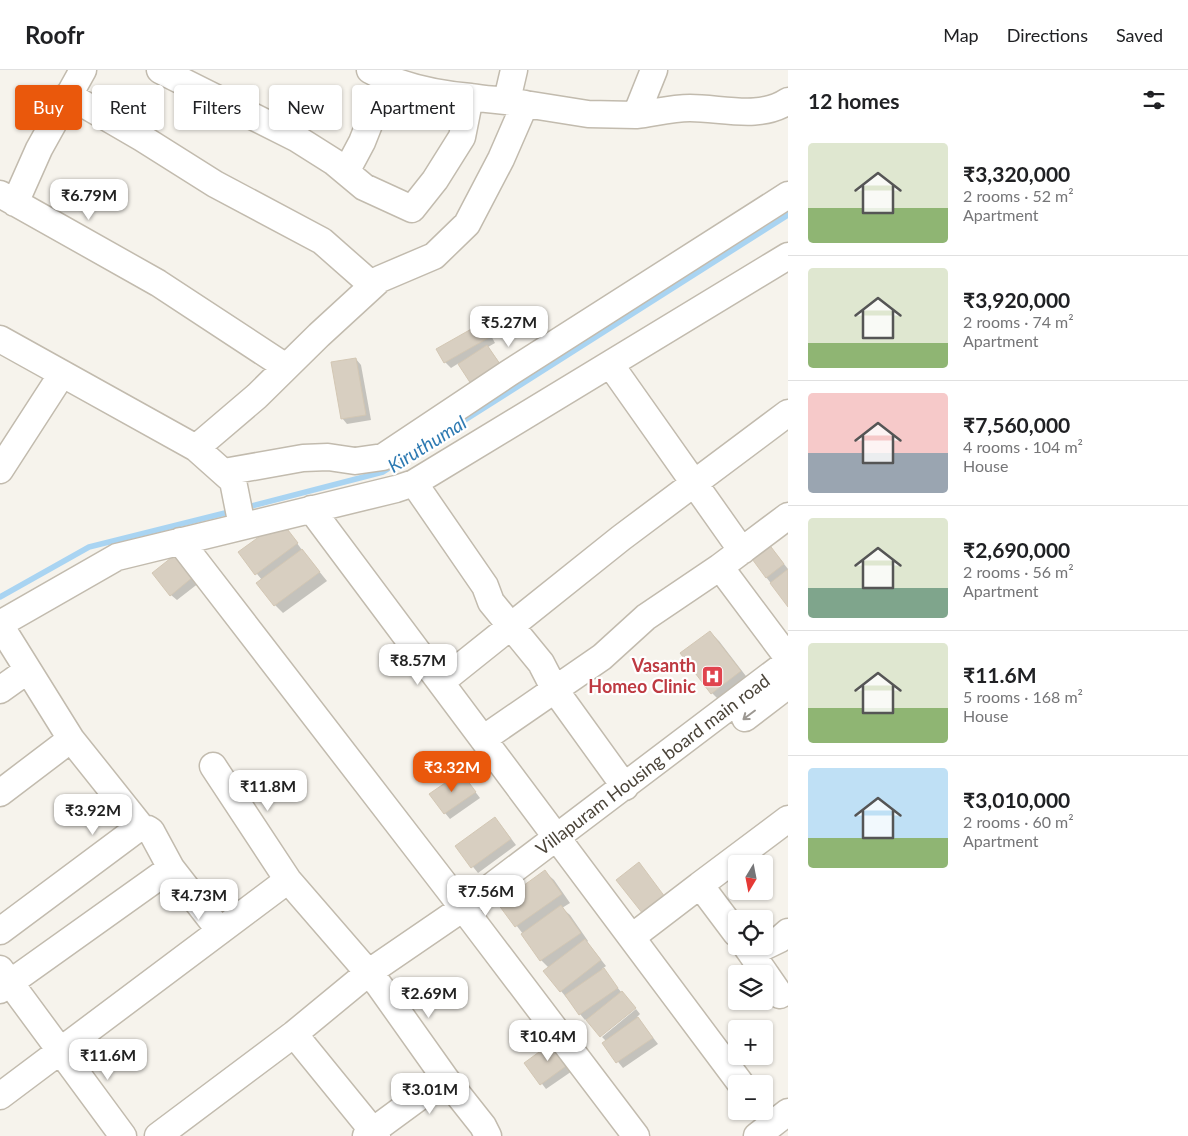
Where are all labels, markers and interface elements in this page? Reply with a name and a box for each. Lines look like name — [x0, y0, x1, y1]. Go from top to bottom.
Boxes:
text: Roofr — [25, 20, 84, 49]
text: Map — [943, 24, 979, 46]
text: Directions — [1007, 24, 1088, 46]
text: Saved — [1116, 24, 1163, 46]
chip: Buy — [15, 85, 82, 130]
chip: Rent — [92, 85, 164, 130]
chip: Filters — [174, 85, 259, 130]
chip: New — [269, 85, 342, 130]
chip: Apartment — [352, 85, 473, 130]
icon: filters — [1140, 86, 1168, 114]
text: 12 homes — [808, 88, 899, 113]
text: ₹3,320,000 — [963, 161, 1070, 186]
icon: home — [848, 163, 908, 223]
pin: ₹6.79M — [48, 178, 130, 221]
text: ₹6.79M — [61, 185, 117, 204]
text: 2 rooms · 52 m² — [963, 186, 1074, 205]
text: Apartment — [963, 205, 1038, 224]
text: ₹3,920,000 — [963, 287, 1070, 312]
icon: home — [848, 288, 908, 348]
pin: ₹5.27M — [468, 306, 550, 348]
text: ₹5.27M — [481, 312, 537, 331]
text: 2 rooms · 74 m² — [963, 312, 1074, 331]
text: Apartment — [963, 331, 1038, 350]
water label: Kiruthumal — [383, 410, 470, 477]
text: ₹7,560,000 — [963, 412, 1070, 437]
icon: home — [848, 413, 908, 473]
text: 4 rooms · 104 m² — [963, 437, 1083, 456]
text: House — [963, 456, 1008, 475]
text: ₹2,690,000 — [963, 537, 1070, 562]
icon: home — [848, 538, 908, 598]
text: 2 rooms · 56 m² — [963, 562, 1074, 581]
text: Apartment — [963, 581, 1038, 600]
pin: ₹8.57M — [377, 644, 459, 686]
text: ₹8.57M — [390, 650, 446, 669]
place label: Vasanth Homeo Clinic — [588, 654, 696, 697]
text: ₹11.6M — [963, 662, 1037, 687]
icon: home — [848, 663, 908, 723]
hospital icon: Vasanth Homeo Clinic — [700, 664, 724, 688]
street label: Villapuram Housing board main road — [531, 669, 774, 859]
text: 5 rooms · 168 m² — [963, 687, 1083, 706]
text: House — [963, 706, 1008, 725]
one-way arrow — [743, 709, 756, 720]
pin: ₹3.32M — [411, 750, 493, 793]
text: ₹3.32M — [424, 757, 480, 776]
pin: ₹11.8M — [227, 770, 309, 812]
text: ₹11.8M — [240, 776, 296, 795]
text: ₹3,010,000 — [963, 787, 1070, 812]
icon: home — [848, 788, 908, 848]
pin: ₹3.92M — [52, 794, 134, 836]
text: ₹3.92M — [65, 800, 121, 819]
text: 2 rooms · 60 m² — [963, 812, 1074, 831]
text: Apartment — [963, 831, 1038, 850]
north arrow — [728, 855, 772, 900]
map controls — [728, 855, 773, 1120]
pin: ₹7.56M — [445, 874, 527, 917]
pin: ₹4.73M — [158, 878, 240, 921]
text: ₹7.56M — [458, 881, 514, 900]
text: ₹4.73M — [171, 885, 227, 904]
button: locate — [728, 910, 773, 955]
button: layers — [728, 965, 773, 1010]
pin: ₹2.69M — [388, 976, 470, 1019]
text: ₹2.69M — [401, 983, 457, 1002]
pin: ₹10.4M — [507, 1020, 589, 1062]
button: + — [728, 1020, 773, 1065]
text: ₹10.4M — [520, 1026, 576, 1045]
pin: ₹11.6M — [67, 1038, 149, 1081]
text: ₹11.6M — [80, 1045, 136, 1064]
pin: ₹3.01M — [389, 1072, 471, 1115]
button: − — [728, 1075, 773, 1120]
text: ₹3.01M — [402, 1079, 458, 1098]

